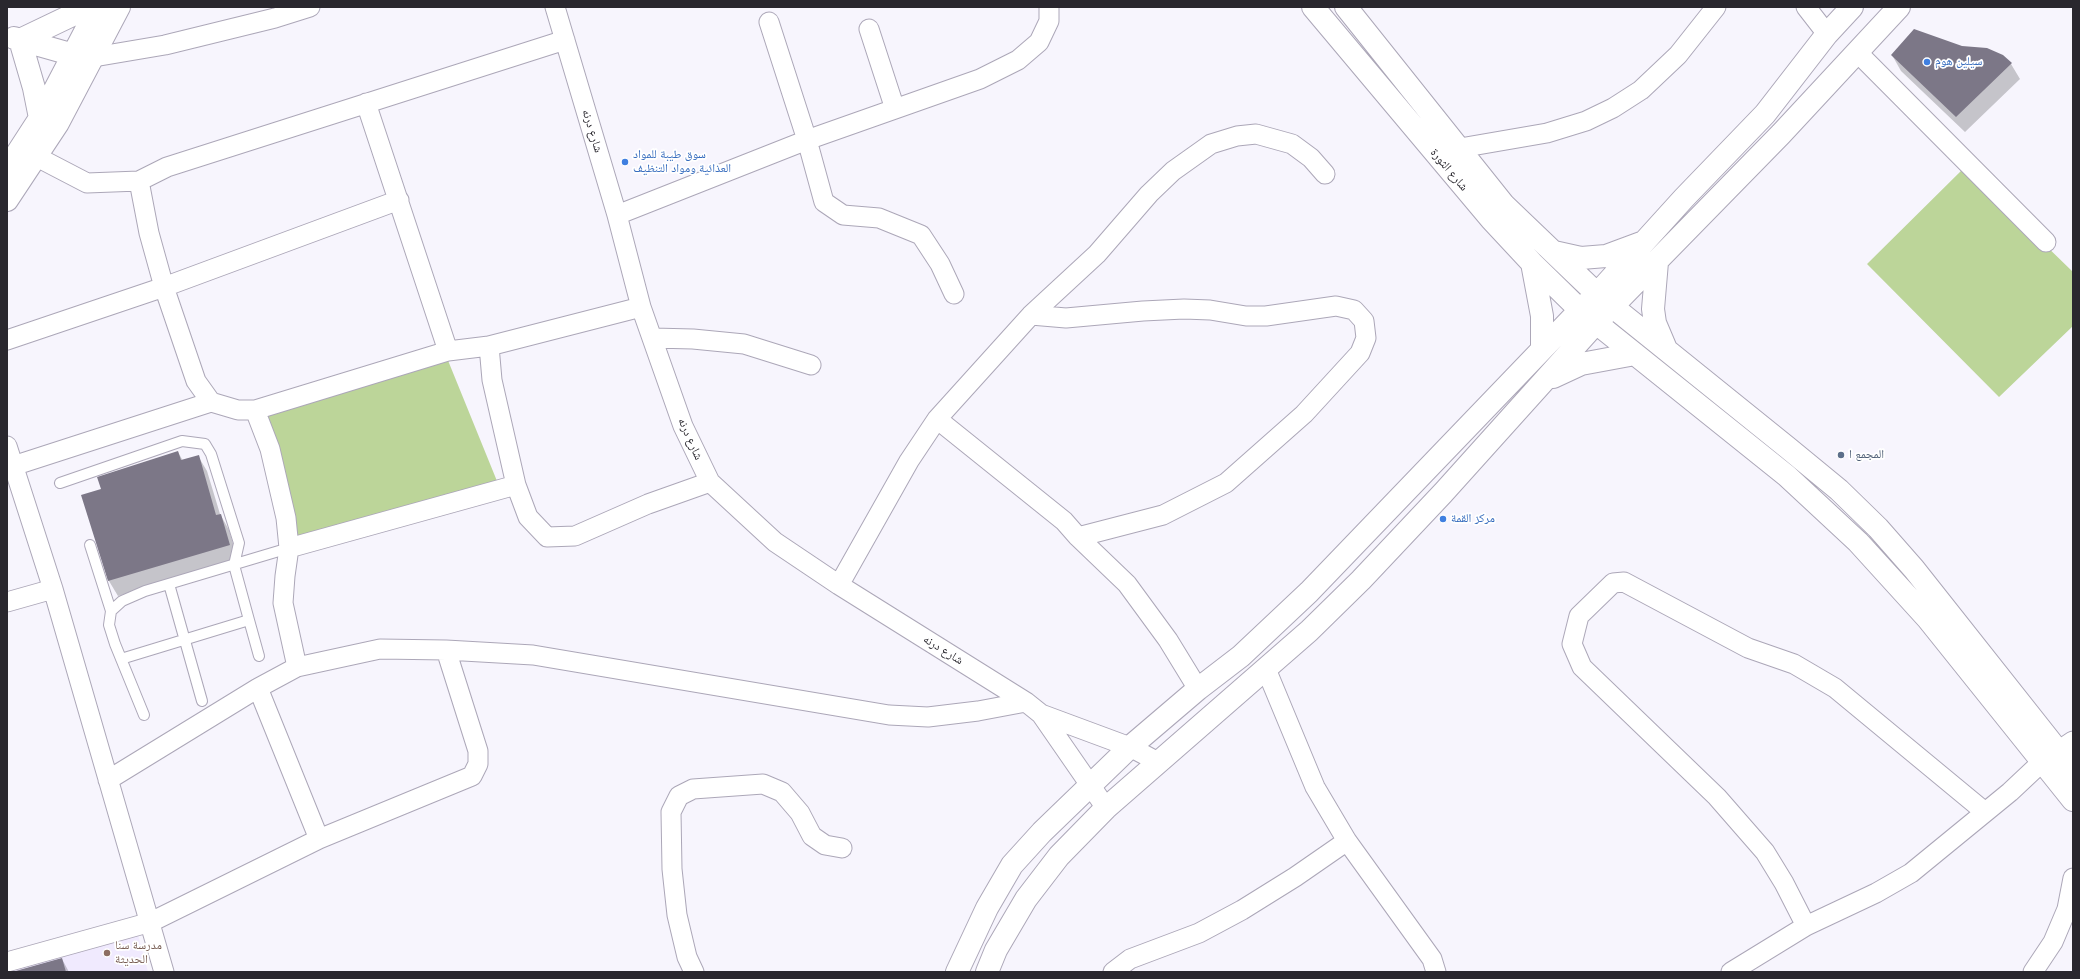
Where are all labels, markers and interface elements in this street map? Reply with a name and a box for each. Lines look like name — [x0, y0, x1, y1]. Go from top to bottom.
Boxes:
place label: سيلين هوم — [1935, 55, 1982, 69]
marker: سيلين هوم — [1922, 57, 1932, 67]
street label: شارع درنه — [579, 108, 605, 154]
street label: شارع الثورة — [1427, 146, 1471, 194]
place label: سوق طيبة للمواد العذائية ومواد التنظيف — [633, 148, 731, 176]
marker: سوق طيبة للمواد العذائية ومواد التنظيف — [620, 157, 630, 167]
street label: شارع درنه — [674, 416, 706, 462]
place label: المجمع ا — [1849, 448, 1884, 462]
marker: المجمع ا — [1836, 450, 1846, 460]
place label: مركز القمة — [1451, 512, 1495, 526]
marker: مركز القمة — [1438, 514, 1448, 524]
street label: شارع درنه — [920, 632, 966, 668]
place label: مدرسة سنا الحديثة — [115, 939, 162, 967]
marker: مدرسة سنا الحديثة — [102, 948, 112, 958]

